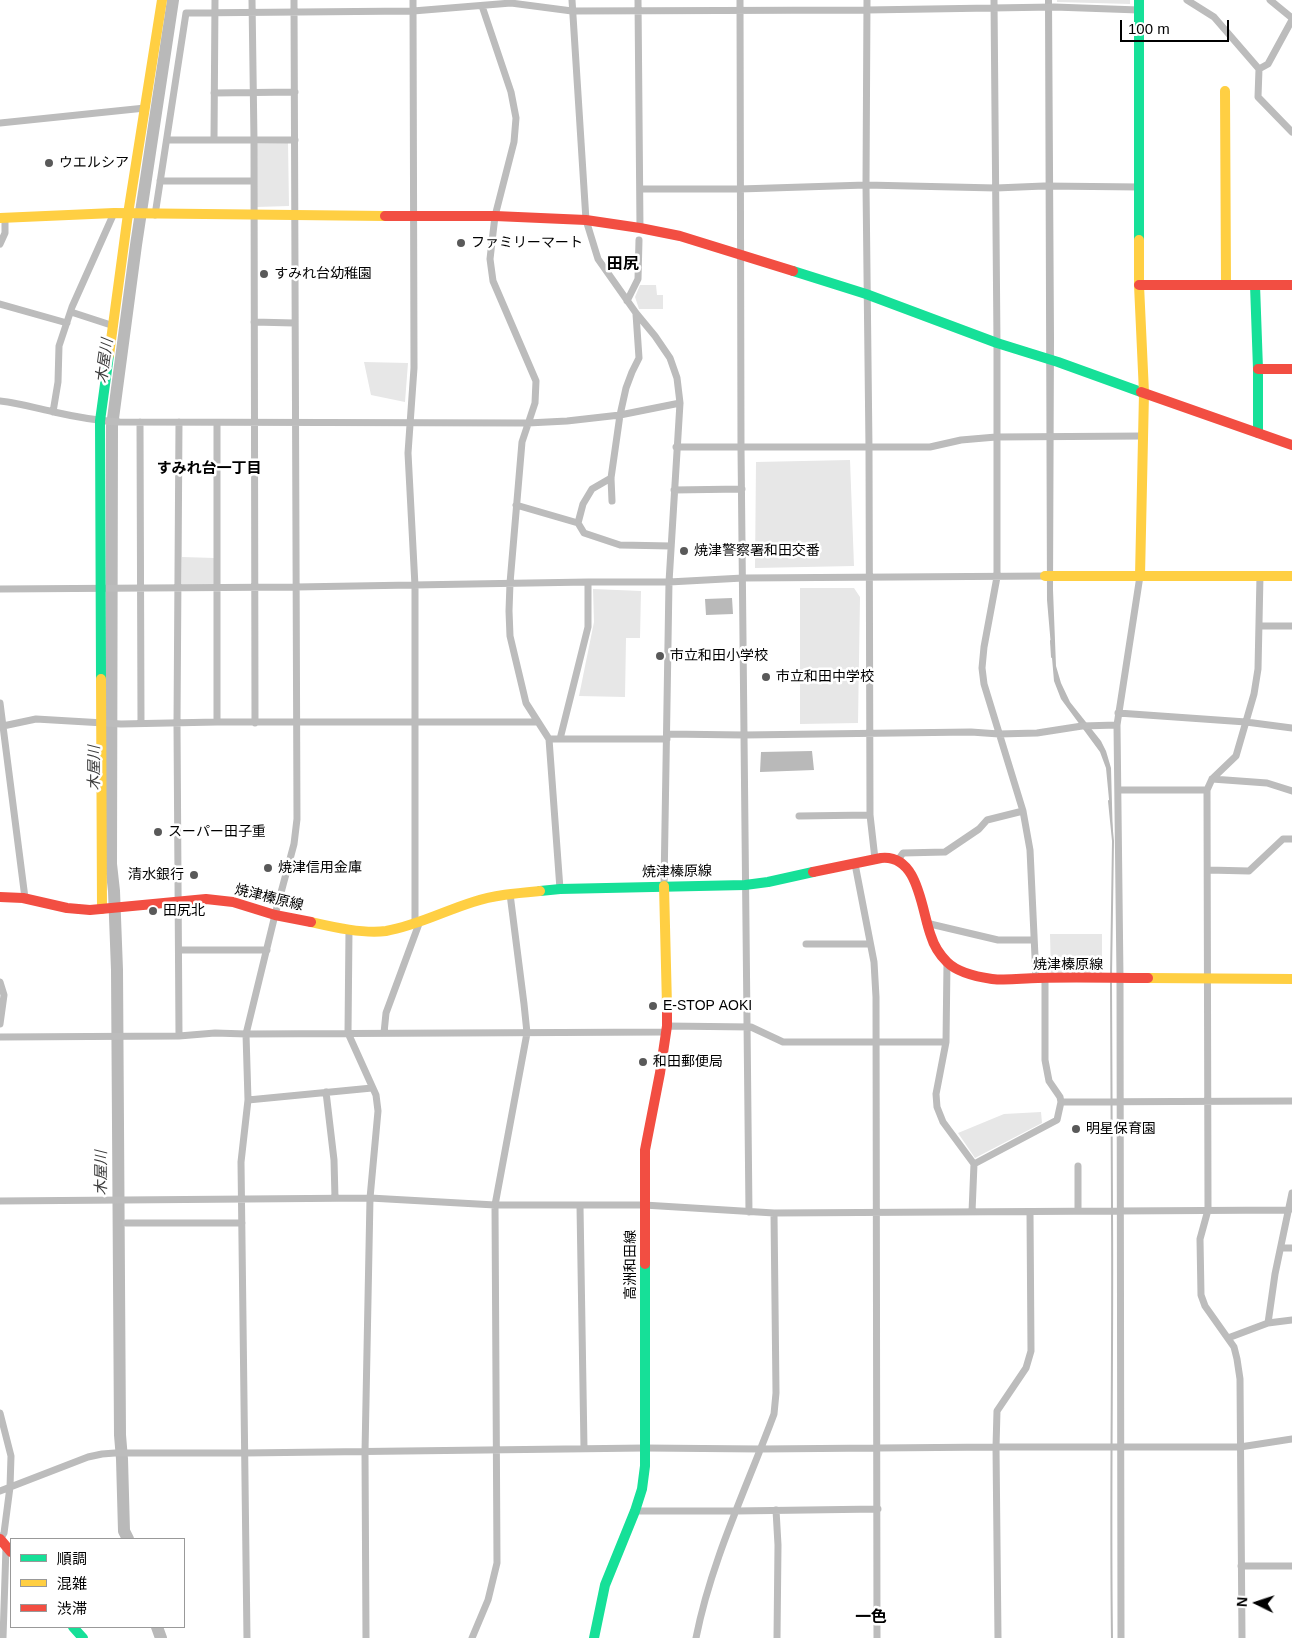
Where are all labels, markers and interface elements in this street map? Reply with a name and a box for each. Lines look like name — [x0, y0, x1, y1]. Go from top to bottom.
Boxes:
scale bar — [1122, 10, 1231, 42]
text: 100 m — [1128, 20, 1170, 37]
place label: ウエルシア — [59, 155, 129, 171]
marker: ウエルシア — [43, 157, 55, 169]
place label: ファミリーマート — [471, 235, 583, 251]
marker: ファミリーマート — [455, 237, 467, 249]
district label: 田尻 — [607, 255, 639, 275]
place label: すみれ台幼稚園 — [274, 266, 372, 282]
marker: すみれ台幼稚園 — [258, 268, 270, 280]
water label: 木屋川 — [93, 337, 117, 385]
district label: すみれ台一丁目 — [157, 460, 261, 478]
place label: 焼津警察署和田交番 — [694, 543, 820, 559]
marker: 焼津警察署和田交番 — [678, 545, 690, 557]
place label: 市立和田小学校 — [670, 648, 768, 664]
marker: 市立和田小学校 — [654, 650, 666, 662]
place label: 市立和田中学校 — [776, 669, 874, 685]
marker: 市立和田中学校 — [760, 671, 772, 683]
water label: 木屋川 — [86, 746, 104, 790]
place label: スーパー田子重 — [168, 824, 266, 840]
marker: スーパー田子重 — [152, 826, 164, 838]
place label: 焼津信用金庫 — [278, 860, 362, 876]
marker: 焼津信用金庫 — [262, 862, 274, 874]
street label: 焼津榛原線 — [642, 863, 712, 881]
place label: 清水銀行 — [128, 867, 184, 883]
marker: 清水銀行 — [188, 869, 200, 881]
street label: 焼津榛原線 — [233, 881, 305, 915]
place label: 田尻北 — [163, 903, 205, 919]
marker: 田尻北 — [147, 905, 159, 917]
street label: 焼津榛原線 — [1033, 957, 1103, 973]
place label: E-STOP AOKI — [663, 998, 752, 1014]
marker: E-STOP AOKI — [647, 1000, 659, 1012]
place label: 和田郵便局 — [653, 1054, 723, 1070]
marker: 和田郵便局 — [637, 1056, 649, 1068]
place label: 明星保育園 — [1086, 1121, 1156, 1137]
marker: 明星保育園 — [1070, 1123, 1082, 1135]
water label: 木屋川 — [93, 1151, 111, 1195]
street label: 高洲和田線 — [623, 1230, 639, 1300]
legend — [10, 1538, 185, 1628]
text: 順調 — [57, 1550, 87, 1567]
text: 混雑 — [57, 1575, 87, 1592]
north arrow — [1232, 1578, 1282, 1628]
text: N — [1234, 1596, 1250, 1608]
text: 渋滞 — [57, 1600, 87, 1617]
district label: 一色 — [855, 1608, 887, 1628]

